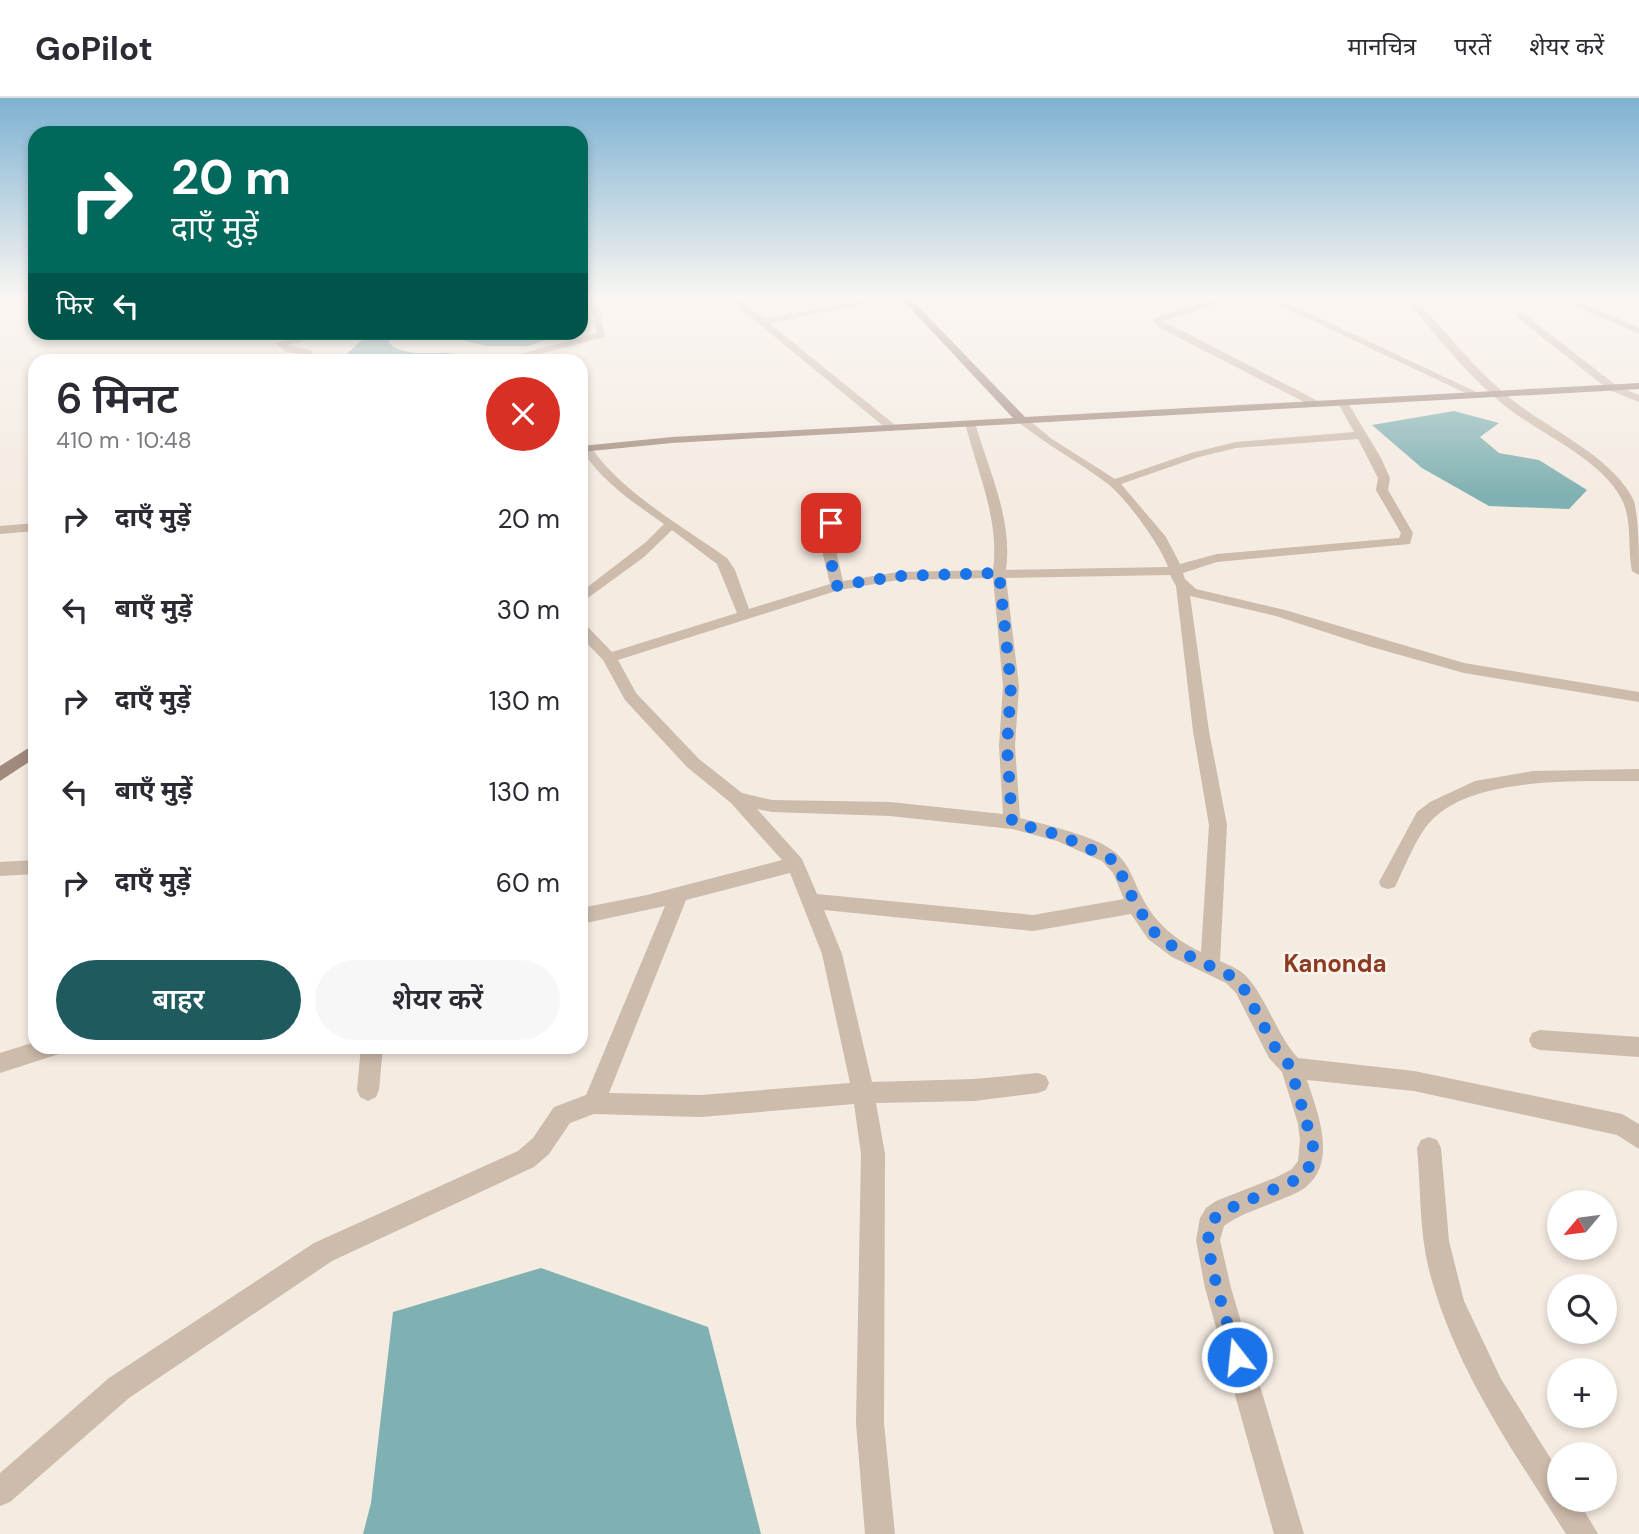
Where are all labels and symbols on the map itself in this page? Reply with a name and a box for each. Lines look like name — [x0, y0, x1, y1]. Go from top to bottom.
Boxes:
pin — [801, 493, 861, 553]
district label: Kanonda — [1284, 948, 1386, 979]
north arrow — [1547, 1190, 1617, 1260]
position arrow — [1200, 1320, 1274, 1394]

